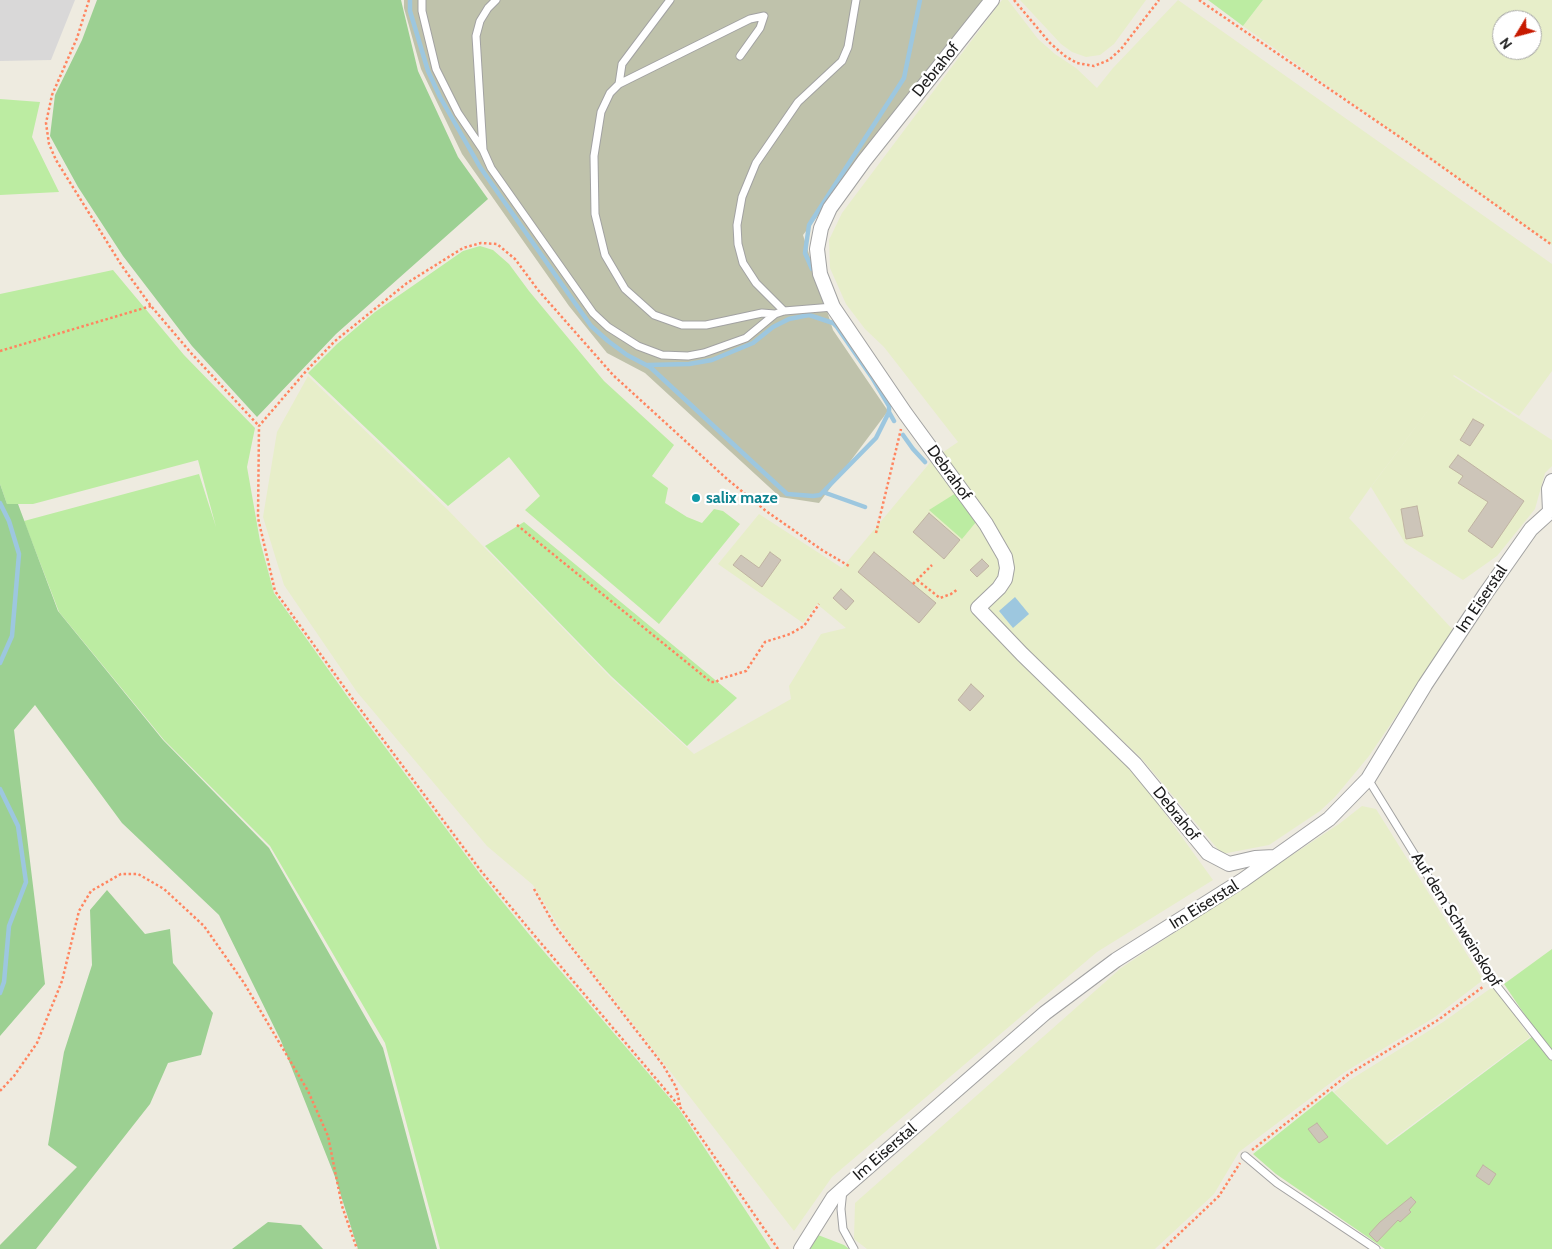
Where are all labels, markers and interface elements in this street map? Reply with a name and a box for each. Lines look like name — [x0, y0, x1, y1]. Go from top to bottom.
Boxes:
north arrow — [1492, 10, 1542, 60]
text: N — [1496, 34, 1516, 53]
street label: Debrahof — [908, 39, 964, 101]
street label: Debrahof — [922, 442, 976, 504]
place label: salix maze — [706, 488, 778, 508]
marker: salix maze — [690, 492, 702, 504]
street label: Im Eiserstal — [1452, 562, 1512, 636]
street label: Debrahof — [1148, 783, 1204, 845]
street label: Auf dem Schweinskopf — [1407, 849, 1505, 991]
street label: Im Eiserstal — [1166, 876, 1242, 934]
street label: Im Eiserstal — [849, 1119, 921, 1185]

